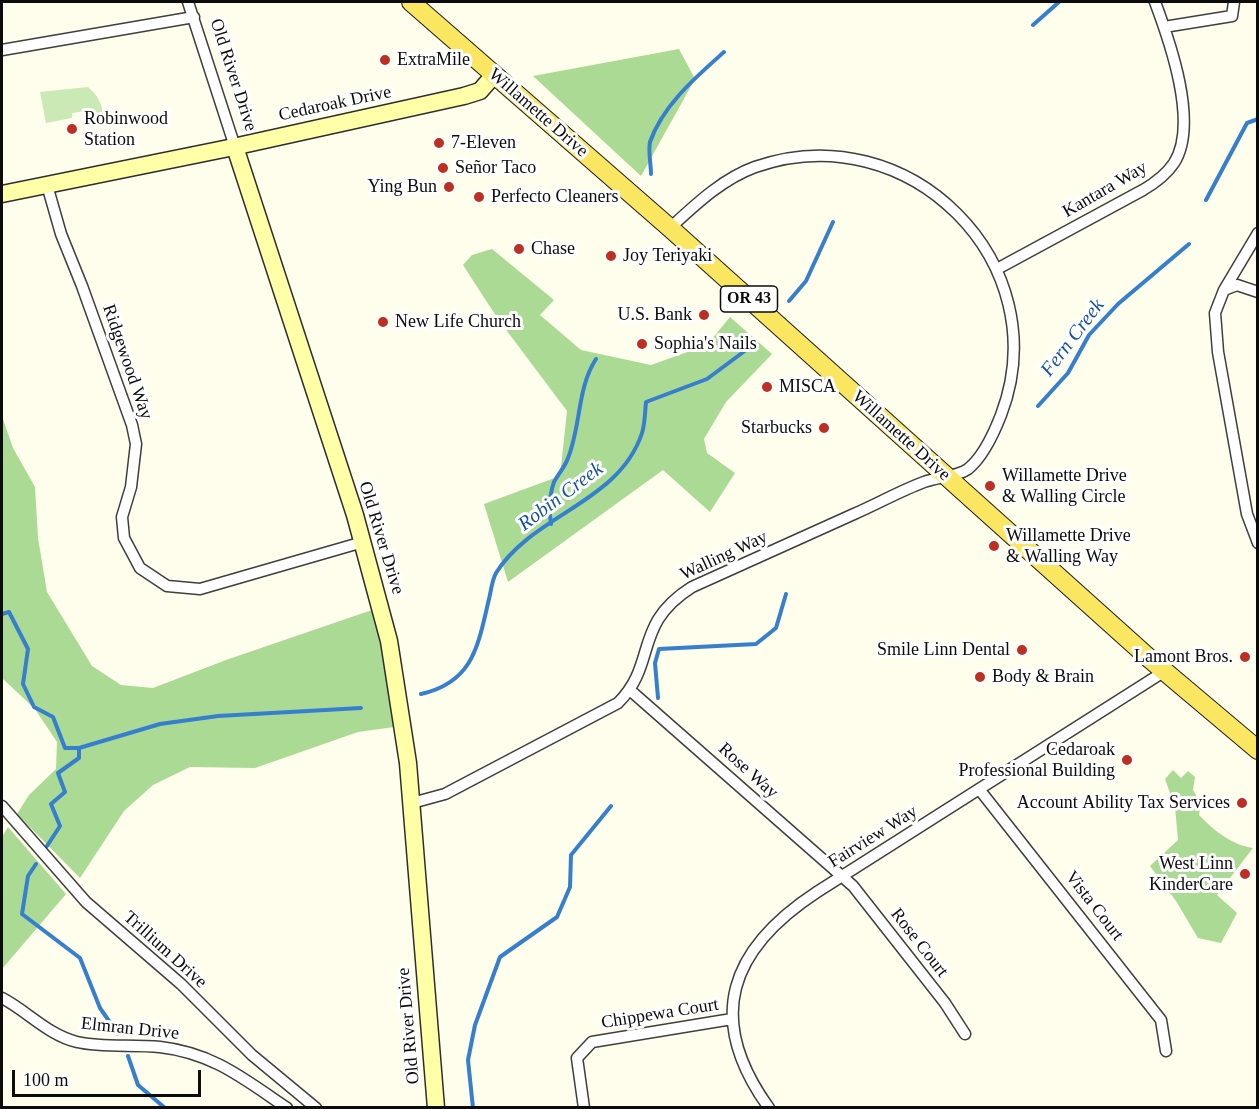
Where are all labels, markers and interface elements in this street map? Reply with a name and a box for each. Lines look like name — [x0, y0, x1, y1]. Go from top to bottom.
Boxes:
street label: Old River Drive — [205, 16, 261, 134]
place label: ExtraMile — [397, 49, 470, 71]
marker: ExtraMile — [378, 53, 392, 67]
street label: Willamette Drive — [484, 64, 592, 162]
street label: Cedaroak Drive — [277, 82, 393, 126]
place label: Robinwood Station — [84, 108, 168, 150]
marker: Robinwood Station — [65, 122, 79, 136]
place label: 7-Eleven — [451, 132, 516, 154]
marker: 7-Eleven — [432, 136, 446, 150]
place label: Señor Taco — [455, 157, 536, 179]
street label: Kantara Way — [1059, 157, 1151, 223]
marker: Señor Taco — [436, 161, 450, 175]
place label: Ying Bun — [367, 176, 437, 198]
marker: Ying Bun — [442, 180, 456, 194]
place label: Perfecto Cleaners — [491, 186, 618, 208]
marker: Perfecto Cleaners — [472, 190, 486, 204]
place label: Chase — [531, 238, 575, 260]
marker: Chase — [512, 242, 526, 256]
place label: Joy Teriyaki — [623, 245, 712, 267]
marker: Joy Teriyaki — [604, 249, 618, 263]
road number: OR 43 — [720, 286, 777, 312]
water label: Fern Creek — [1036, 294, 1110, 382]
street label: Ridgewood Way — [97, 302, 157, 422]
place label: U.S. Bank — [617, 304, 692, 326]
marker: U.S. Bank — [697, 308, 711, 322]
place label: New Life Church — [395, 311, 521, 333]
marker: New Life Church — [376, 315, 390, 329]
place label: Sophia's Nails — [654, 333, 757, 355]
marker: Sophia's Nails — [635, 337, 649, 351]
place label: MISCA — [779, 376, 836, 398]
marker: MISCA — [760, 380, 774, 394]
street label: Willamette Drive — [847, 386, 955, 486]
place label: Starbucks — [741, 417, 812, 439]
marker: Starbucks — [817, 421, 831, 435]
water label: Robin Creek — [514, 457, 608, 537]
place label: Willamette Drive & Walling Circle — [1002, 465, 1127, 508]
street label: Old River Drive — [354, 479, 408, 597]
marker: Willamette Drive & Walling Circle — [983, 479, 997, 493]
place label: Willamette Drive & Walling Way — [1006, 525, 1131, 568]
street label: Walling Way — [677, 526, 771, 586]
marker: Willamette Drive & Walling Way — [987, 539, 1001, 553]
place label: Smile Linn Dental — [877, 639, 1010, 661]
marker: Smile Linn Dental — [1015, 643, 1029, 657]
place label: Lamont Bros. — [1134, 646, 1233, 668]
marker: Lamont Bros. — [1238, 650, 1252, 664]
place label: Body & Brain — [992, 666, 1094, 688]
marker: Body & Brain — [973, 670, 987, 684]
street label: Rose Way — [714, 739, 782, 803]
place label: Cedaroak Professional Building — [959, 739, 1115, 782]
marker: Cedaroak Professional Building — [1120, 753, 1134, 767]
place label: Account Ability Tax Services — [1017, 792, 1230, 814]
marker: Account Ability Tax Services — [1235, 796, 1249, 810]
street label: Fairview Way — [824, 801, 922, 873]
place label: West Linn KinderCare — [1149, 853, 1233, 896]
street label: Vista Court — [1060, 867, 1128, 945]
marker: West Linn KinderCare — [1238, 867, 1252, 881]
street label: Rose Court — [885, 904, 953, 982]
street label: Trillium Drive — [119, 907, 211, 993]
street label: Old River Drive — [393, 967, 425, 1085]
street label: Chippewa Court — [600, 994, 720, 1034]
street label: Elmran Drive — [80, 1013, 180, 1045]
scale bar — [15, 1058, 204, 1096]
text: 100 m — [23, 1070, 69, 1090]

